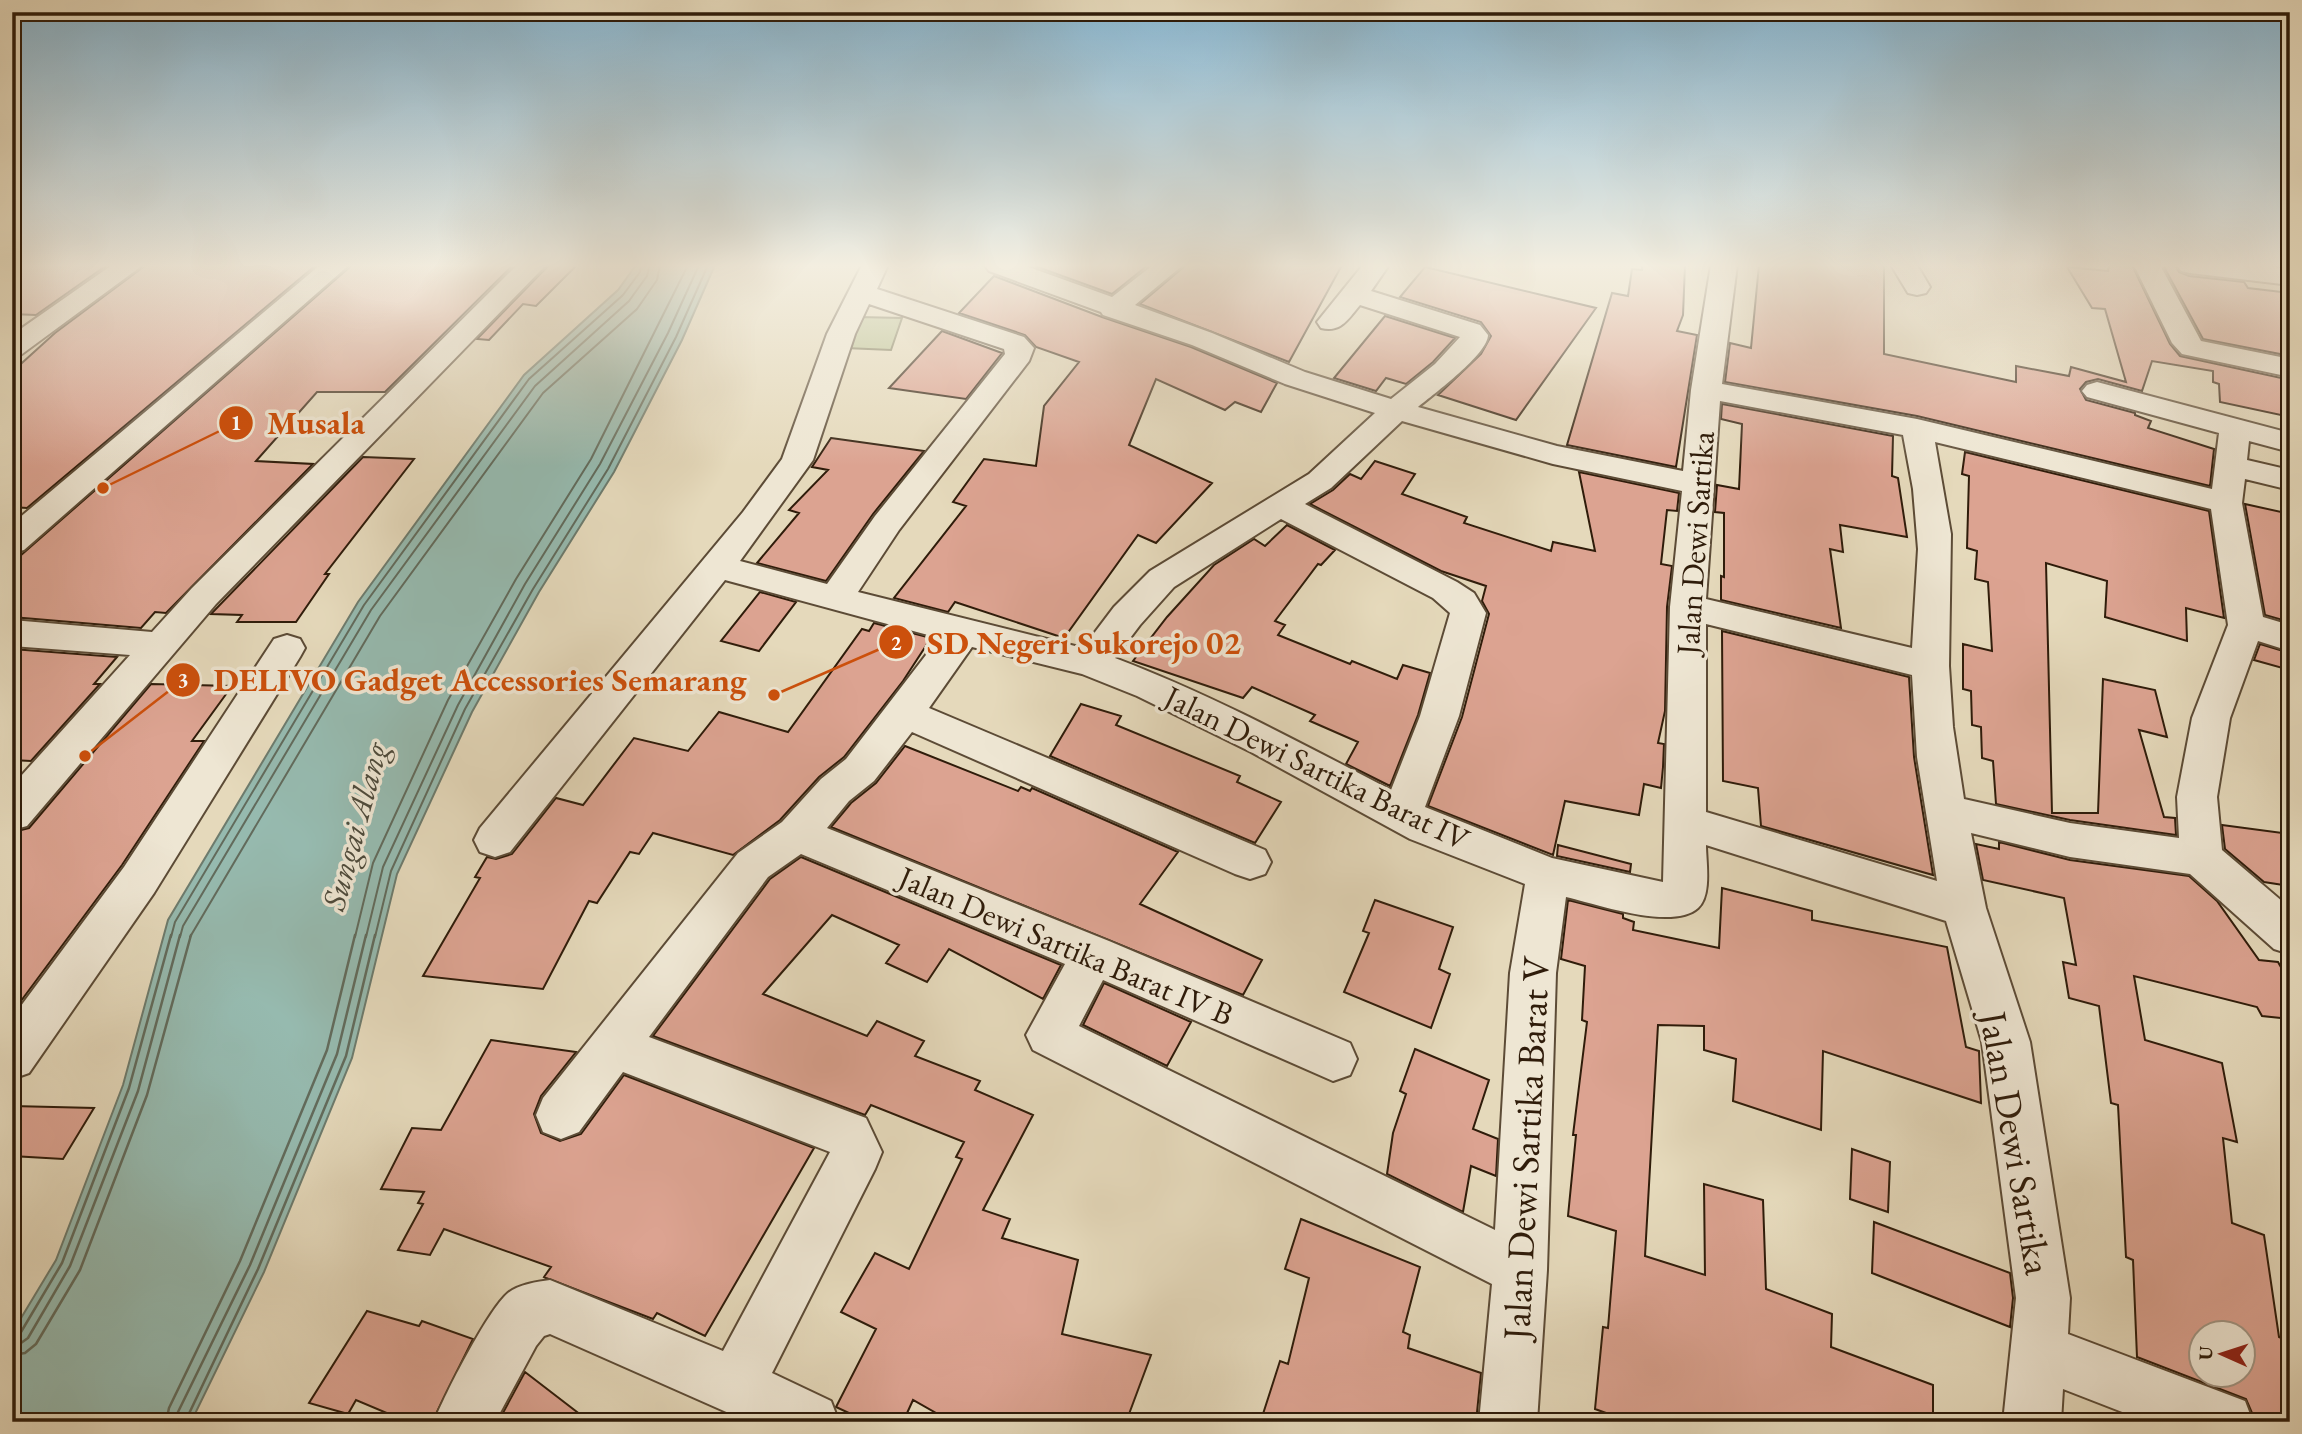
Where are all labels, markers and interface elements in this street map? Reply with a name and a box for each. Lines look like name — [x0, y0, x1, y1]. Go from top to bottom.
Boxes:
callout: Musala — [218, 396, 379, 450]
text: Musala — [267, 401, 365, 444]
text: 1 — [230, 409, 242, 436]
street label: Jalan Dewi Sartika — [1666, 430, 1724, 659]
callout: SD Negeri Sukorejo 02 — [879, 615, 1255, 669]
text: SD Negeri Sukorejo 02 — [927, 621, 1241, 664]
text: 2 — [890, 629, 902, 656]
callout: DELIVO Gadget Accessories Semarang — [165, 653, 761, 707]
text: DELIVO Gadget Accessories Semarang — [214, 658, 747, 701]
text: 3 — [177, 666, 189, 693]
street label: Jalan Dewi Sartika Barat IV — [1155, 675, 1477, 860]
water label: Sungai Alang — [311, 736, 398, 916]
street label: Jalan Dewi Sartika Barat IV B — [890, 855, 1240, 1036]
street label: Jalan Dewi Sartika Barat V — [1491, 954, 1560, 1344]
street label: Jalan Dewi Sartika — [1969, 1005, 2064, 1279]
north arrow — [2186, 1318, 2256, 1388]
text: U — [2193, 1345, 2218, 1361]

